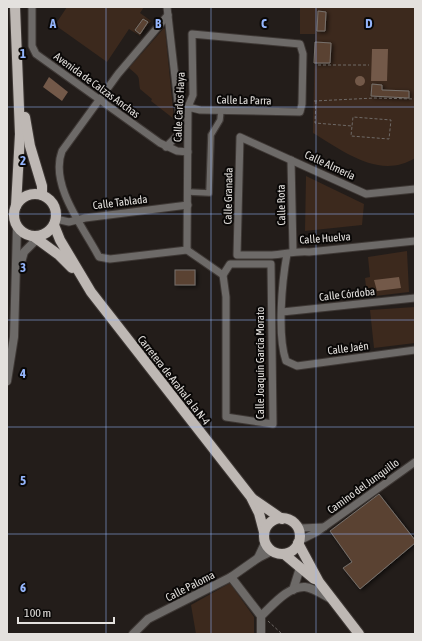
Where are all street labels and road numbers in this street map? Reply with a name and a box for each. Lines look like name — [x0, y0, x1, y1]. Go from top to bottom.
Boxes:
street label: Avenida de Calzas Anchas — [52, 50, 142, 120]
street label: Calle Carlos Haya — [171, 72, 187, 142]
street label: Calle La Parra — [216, 94, 272, 106]
street label: Calle Almería — [303, 148, 357, 182]
street label: Calle Granada — [222, 167, 234, 225]
street label: Calle Rota — [275, 184, 287, 226]
street label: Calle Tablada — [92, 193, 148, 211]
street label: Calle Huelva — [299, 230, 351, 246]
street label: Calle Córdoba — [318, 285, 376, 303]
street label: Calle Joaquín García Morato — [254, 307, 266, 419]
street label: Carretera de Arahal a la N-4 — [135, 333, 213, 427]
street label: Calle Jaén — [327, 340, 369, 356]
street label: Camino del Junquillo — [325, 456, 401, 516]
street label: Calle Paloma — [163, 568, 217, 604]

